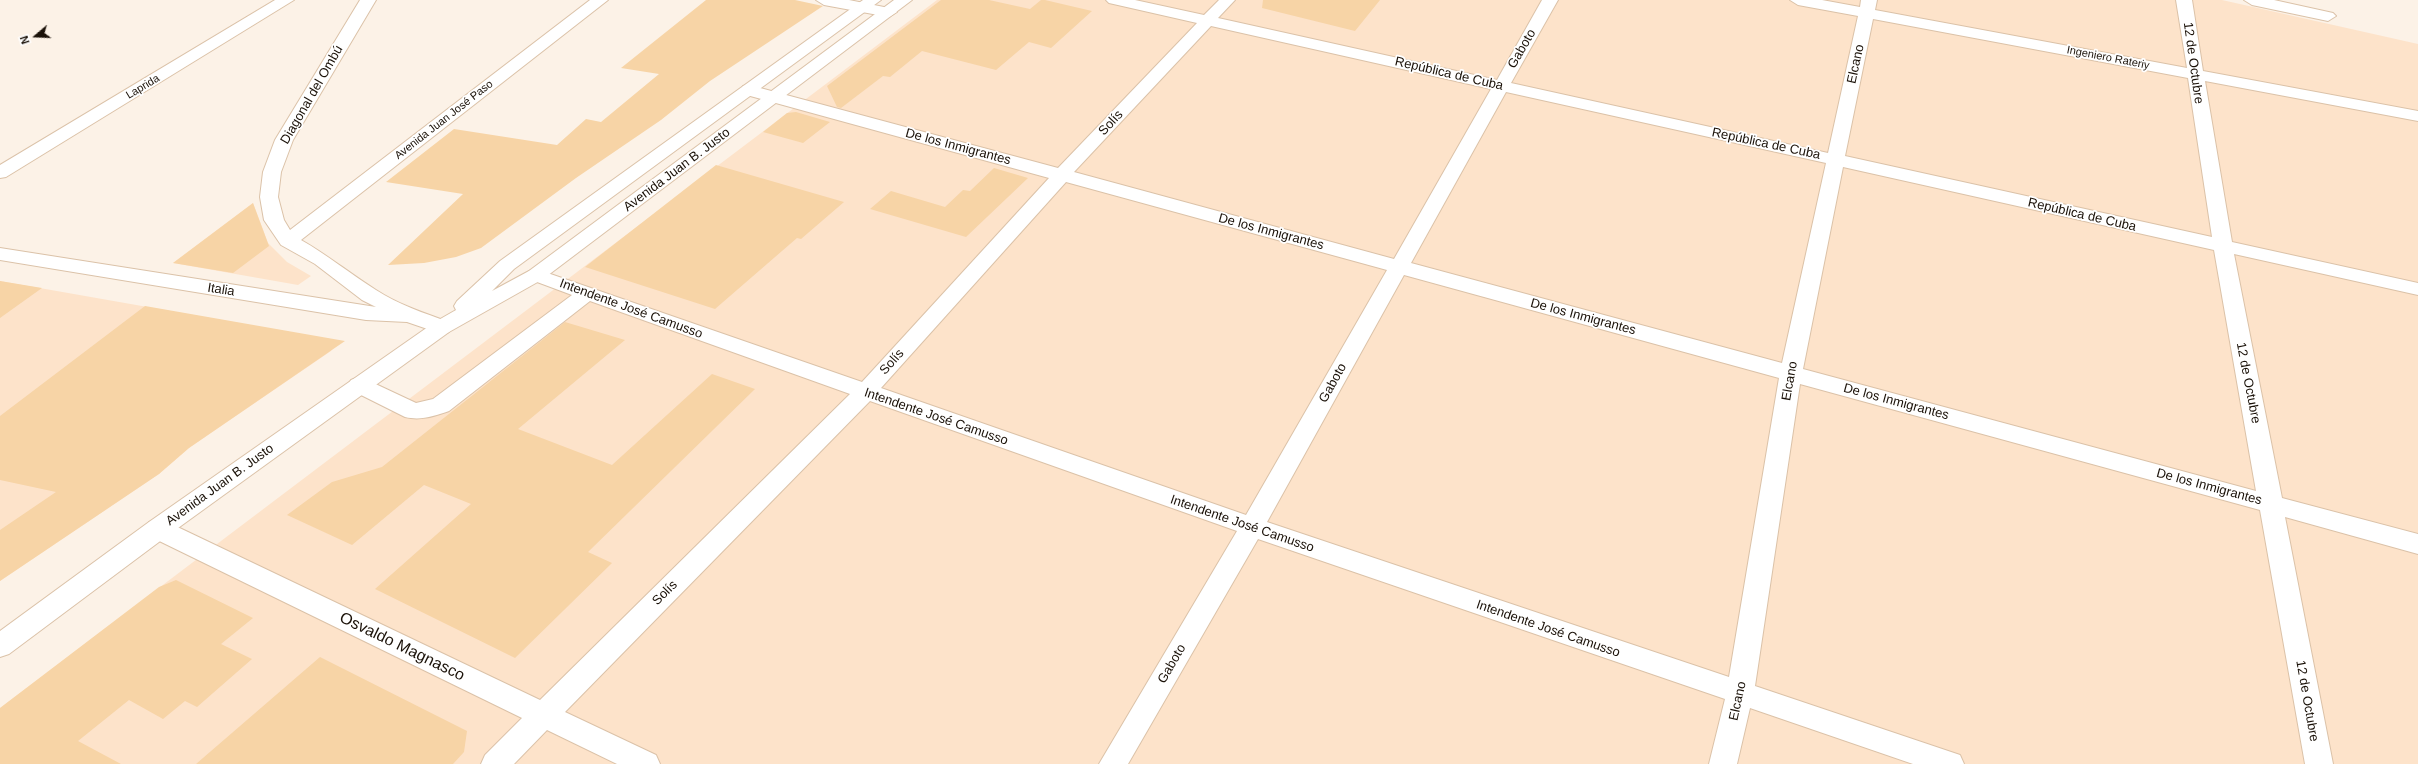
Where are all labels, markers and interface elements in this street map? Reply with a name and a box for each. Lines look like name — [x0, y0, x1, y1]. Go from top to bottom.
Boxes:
north arrow — [16, 16, 56, 56]
street label: 12 de Octubre — [2180, 21, 2206, 105]
street label: Gaboto — [1505, 27, 1539, 71]
text: N — [18, 34, 32, 46]
street label: Diagonal del Ombú — [277, 43, 347, 147]
street label: Elcano — [1844, 43, 1868, 85]
street label: Ingeniero Rateriy — [2066, 44, 2150, 72]
street label: República de Cuba — [1393, 54, 1505, 94]
street label: Laprida — [124, 72, 162, 102]
street label: Avenida Juan José Paso — [392, 78, 496, 162]
street label: Solís — [1095, 107, 1127, 139]
street label: Avenida Juan B. Justo — [621, 125, 733, 215]
street label: De los Inmigrantes — [904, 125, 1012, 169]
street label: República de Cuba — [1710, 125, 1822, 163]
street label: República de Cuba — [2026, 195, 2138, 235]
street label: De los Inmigrantes — [1217, 210, 1325, 254]
street label: Intendente José Camusso — [557, 276, 705, 342]
street label: Italia — [206, 280, 236, 300]
street label: De los Inmigrantes — [1529, 295, 1637, 339]
street label: 12 de Octubre — [2232, 341, 2264, 425]
street label: Solís — [877, 346, 907, 378]
street label: Elcano — [1779, 360, 1801, 402]
street label: Gaboto — [1316, 361, 1350, 405]
street label: De los Inmigrantes — [1842, 380, 1950, 424]
street label: Intendente José Camusso — [862, 385, 1010, 449]
street label: Avenida Juan B. Justo — [163, 441, 277, 529]
street label: De los Inmigrantes — [2155, 465, 2263, 509]
street label: Intendente José Camusso — [1168, 492, 1316, 556]
street label: Solís — [649, 577, 681, 609]
street label: Intendente José Camusso — [1474, 597, 1622, 661]
street label: Osvaldo Magnasco — [336, 608, 468, 686]
street label: Gaboto — [1155, 642, 1189, 686]
street label: 12 de Octubre — [2292, 659, 2322, 743]
street label: Elcano — [1726, 680, 1750, 722]

